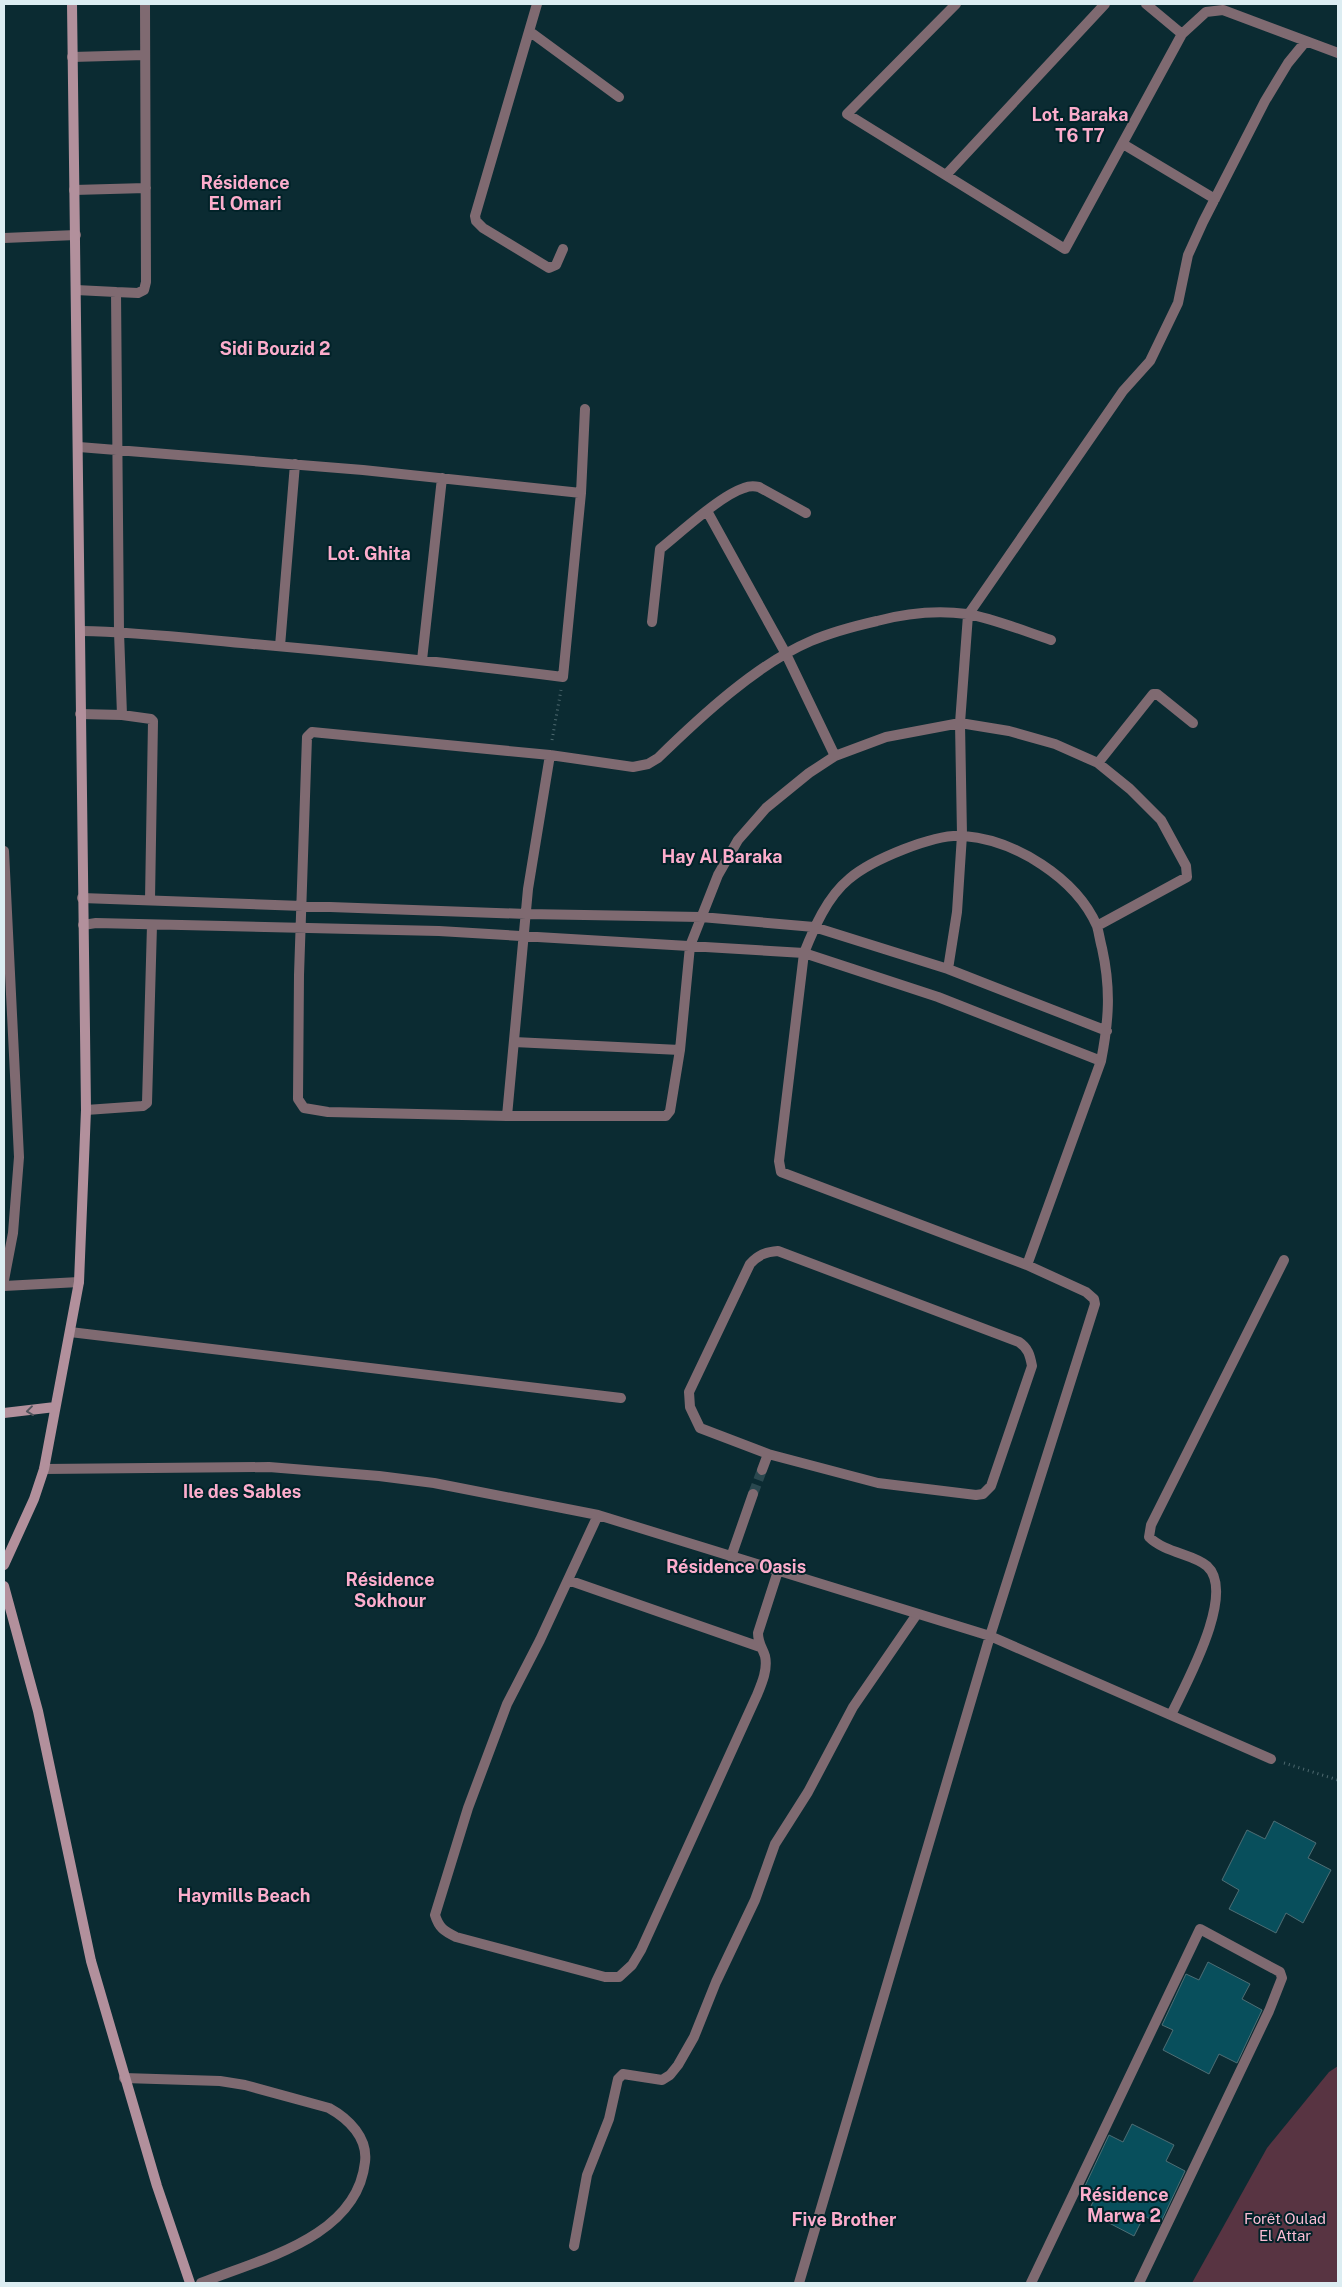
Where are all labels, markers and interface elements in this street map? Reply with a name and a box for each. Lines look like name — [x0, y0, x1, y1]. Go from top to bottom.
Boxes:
district label: Lot. Baraka T6 T7 — [1032, 104, 1128, 146]
district label: Résidence El Omari — [200, 172, 290, 214]
district label: Sidi Bouzid 2 — [220, 338, 330, 359]
district label: Lot. Ghita — [327, 543, 411, 564]
district label: Hay Al Baraka — [661, 846, 783, 867]
one-way arrow — [25, 1405, 33, 1416]
district label: Ile des Sables — [183, 1481, 301, 1502]
district label: Résidence Oasis — [666, 1556, 806, 1577]
district label: Résidence Sokhour — [345, 1569, 435, 1611]
district label: Haymills Beach — [177, 1885, 311, 1906]
district label: Résidence Marwa 2 — [1079, 2184, 1169, 2226]
district label: Five Brother — [791, 2209, 897, 2230]
park label: Forêt Oulad El Attar — [1244, 2210, 1326, 2244]

